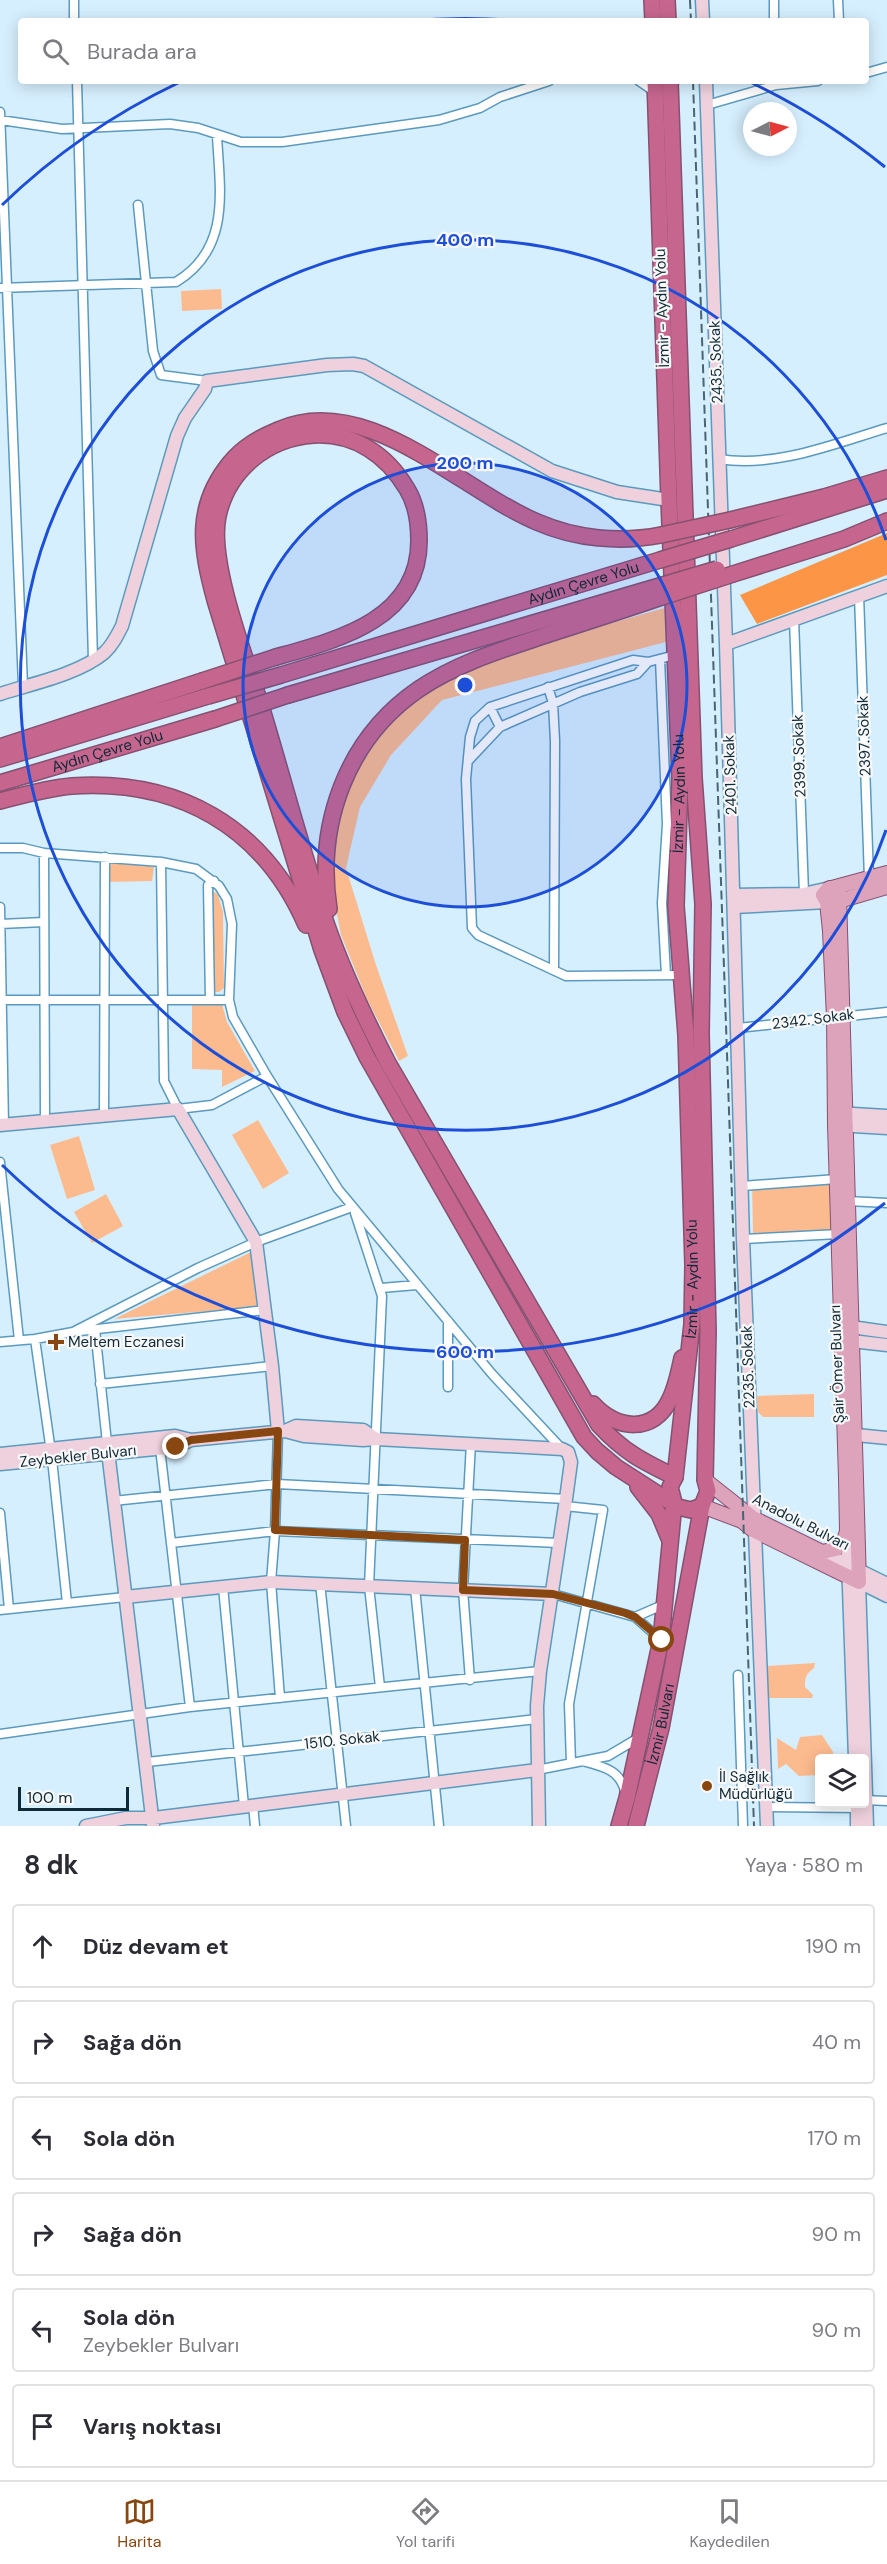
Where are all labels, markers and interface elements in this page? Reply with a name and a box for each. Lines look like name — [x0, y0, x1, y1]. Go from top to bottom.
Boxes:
search box — [18, 18, 869, 84]
icon: search — [39, 35, 72, 68]
text: Burada ara — [87, 37, 197, 66]
north arrow — [743, 102, 797, 156]
text: 400 m — [436, 228, 494, 252]
street label: İzmir - Aydın Yolu — [650, 248, 674, 368]
street label: 2435. Sokak — [705, 320, 727, 404]
text: 200 m — [437, 451, 493, 475]
street label: Aydın Çevre Yolu — [525, 557, 641, 610]
centre of rings — [455, 675, 475, 695]
street label: 2397. Sokak — [853, 695, 875, 777]
street label: 2399. Sokak — [788, 714, 810, 798]
street label: Aydın Çevre Yolu — [49, 725, 165, 777]
street label: İzmir - Aydın Yolu — [668, 734, 690, 853]
street label: 2401. Sokak — [719, 734, 741, 815]
street label: 2342. Sokak — [771, 1004, 856, 1034]
street label: İzmir - Aydın Yolu — [680, 1219, 703, 1340]
street label: Şair Ömer Bulvarı — [825, 1305, 849, 1423]
street label: 2235. Sokak — [737, 1325, 759, 1409]
place label: Meltem Eczanesi — [68, 1332, 184, 1352]
marker: Meltem Eczanesi — [49, 1335, 63, 1349]
text: 600 m — [436, 1340, 494, 1364]
route end — [162, 1433, 188, 1459]
street label: Zeybekler Bulvarı — [19, 1440, 137, 1472]
street label: Anadolu Bulvarı — [749, 1489, 853, 1555]
route start — [648, 1626, 674, 1652]
street label: İzmir Bulvarı — [642, 1682, 679, 1767]
street label: 1510. Sokak — [303, 1726, 381, 1754]
map controls — [815, 1754, 869, 1808]
button: layers — [815, 1754, 869, 1808]
place label: İl Sağlık Müdürlüğü — [719, 1767, 793, 1804]
marker: İl Sağlık Müdürlüğü — [700, 1779, 714, 1793]
scale bar — [18, 1784, 129, 1812]
text: 100 m — [27, 1787, 72, 1808]
text: 8 dk — [24, 1848, 79, 1882]
text: Yaya · 580 m — [745, 1852, 863, 1878]
icon: ahead — [26, 1930, 59, 1963]
text: Düz devam et — [83, 1932, 228, 1961]
text: 190 m — [805, 1933, 861, 1959]
icon: right — [26, 2026, 59, 2059]
text: Sağa dön — [83, 2028, 182, 2057]
text: 40 m — [812, 2029, 861, 2055]
icon: left — [26, 2122, 59, 2155]
text: Sola dön — [83, 2124, 175, 2153]
text: 170 m — [808, 2125, 861, 2151]
icon: right — [26, 2218, 59, 2251]
text: Sağa dön — [83, 2220, 182, 2249]
text: 90 m — [812, 2221, 861, 2247]
text: Sola dön — [83, 2303, 175, 2332]
icon: left — [26, 2314, 59, 2347]
text: 90 m — [812, 2317, 861, 2343]
text: Zeybekler Bulvarı — [83, 2332, 239, 2358]
icon: arrive — [26, 2410, 59, 2443]
text: Varış noktası — [83, 2412, 221, 2441]
tab: Harita — [117, 2495, 161, 2552]
tab: Yol tarifi — [396, 2495, 455, 2552]
tab: Kaydedilen — [689, 2495, 770, 2552]

